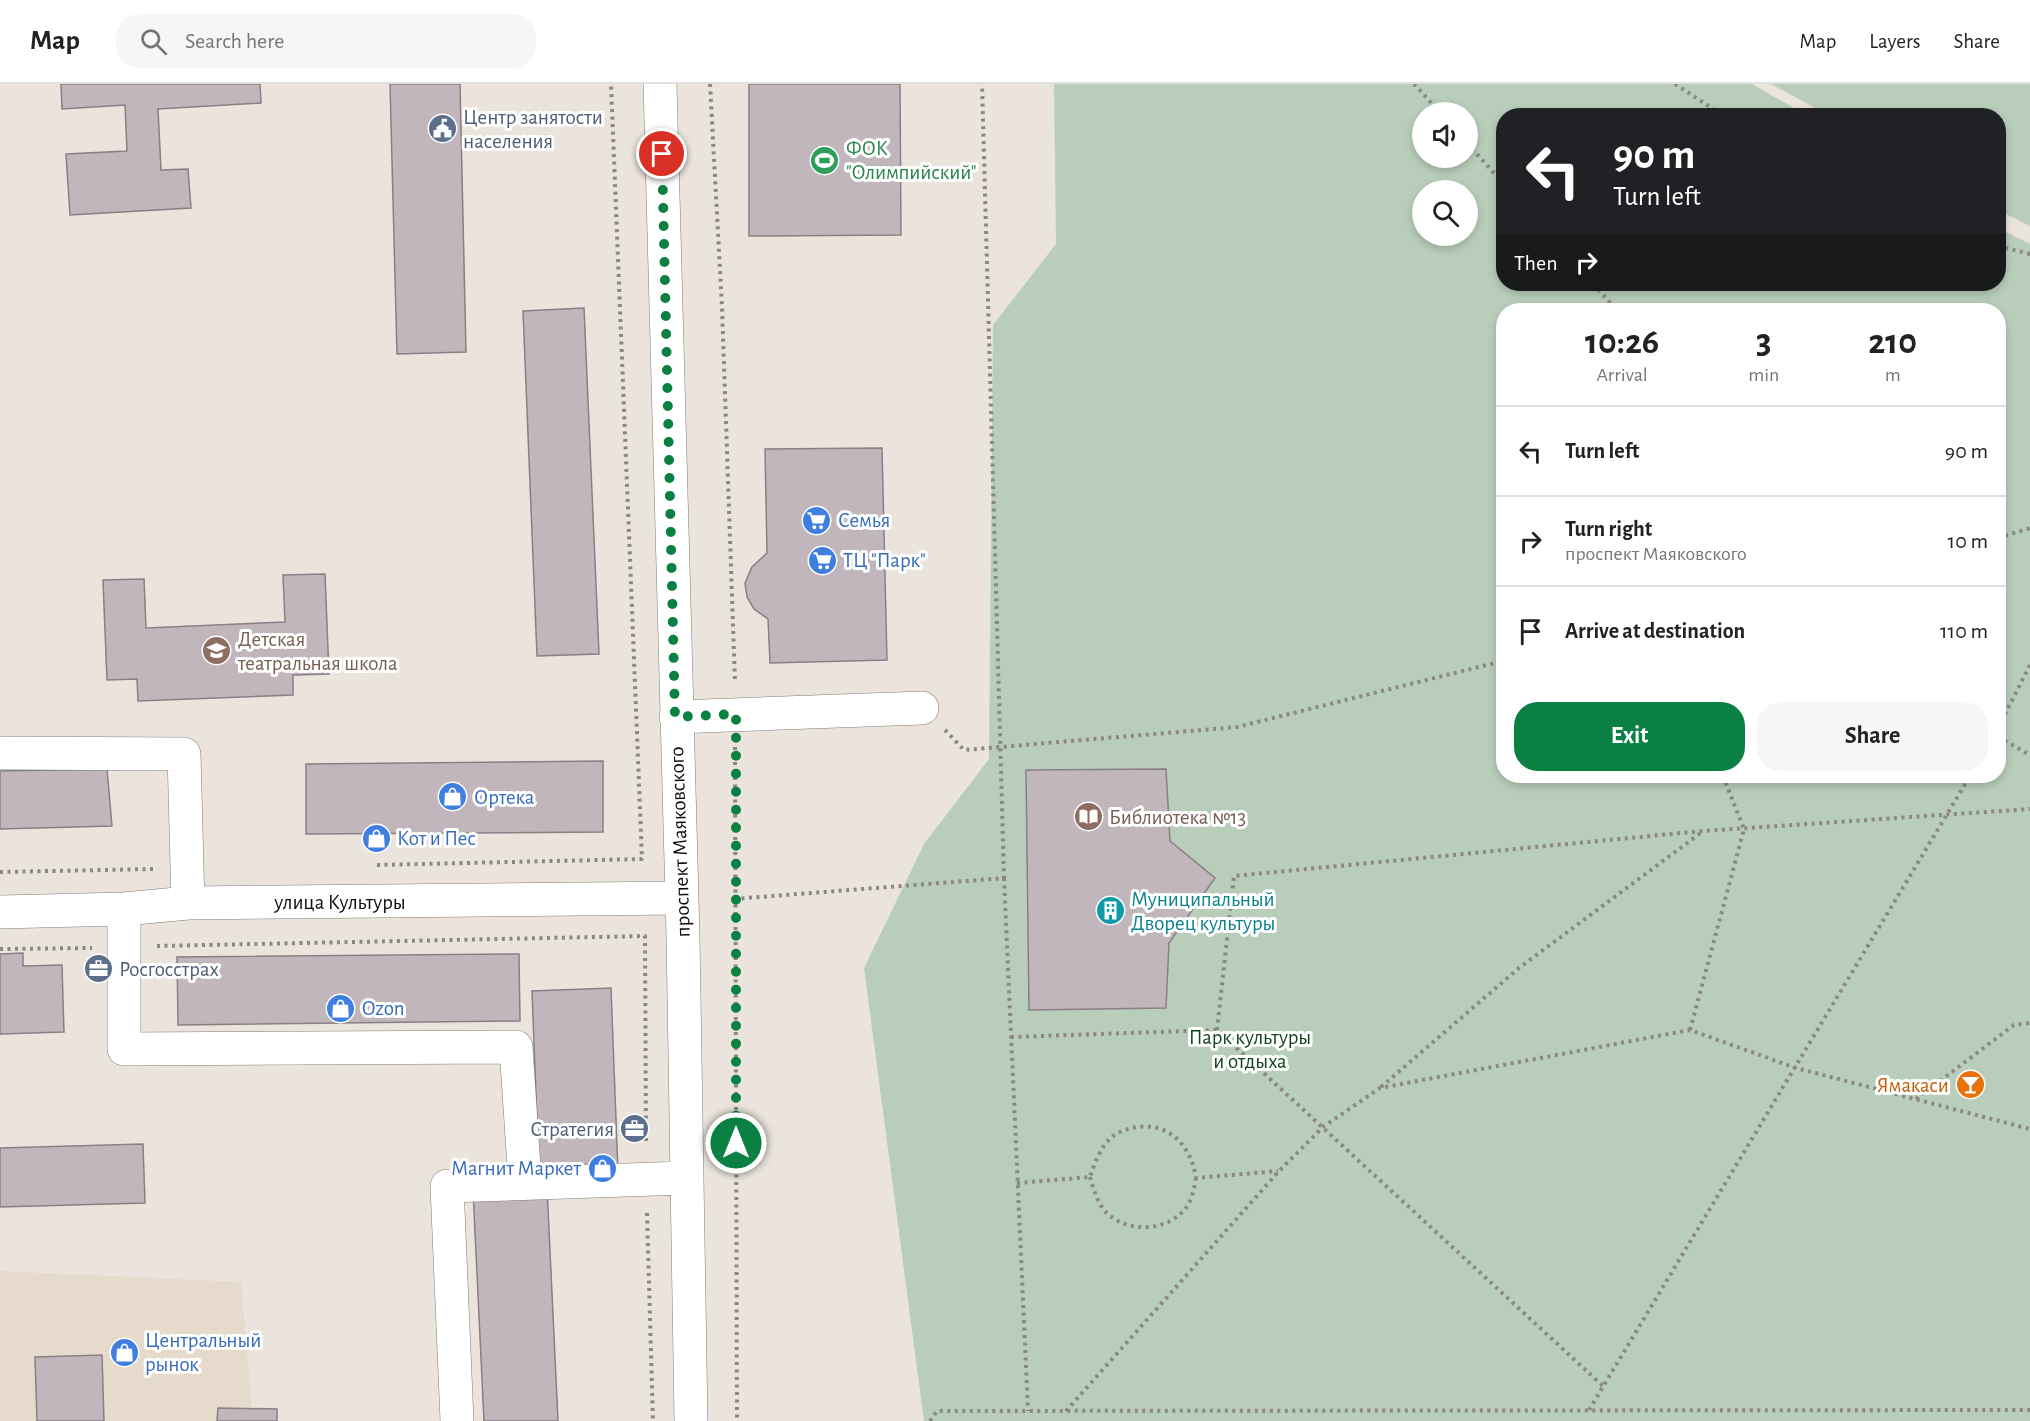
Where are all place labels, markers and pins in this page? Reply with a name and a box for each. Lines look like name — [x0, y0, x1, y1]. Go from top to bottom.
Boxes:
place label: Центр занятости населения — [463, 107, 603, 152]
public building icon: Центр занятости населения — [426, 113, 458, 145]
pin — [636, 128, 687, 179]
place label: ФОК "Олимпийский" — [846, 138, 977, 183]
sports icon: ФОК "Олимпийский" — [809, 144, 841, 176]
supermarket icon: Семья — [801, 504, 833, 536]
place label: Семья — [838, 510, 890, 531]
supermarket icon: ТЦ "Парк" — [806, 544, 838, 576]
place label: ТЦ "Парк" — [843, 550, 926, 571]
place label: Детская театральная школа — [237, 629, 398, 674]
school or university icon: Детская театральная школа — [201, 635, 233, 667]
shop icon: Ортека — [437, 781, 469, 813]
place label: Ортека — [474, 787, 535, 808]
library icon: Библиотека №13 — [1072, 801, 1104, 833]
place label: Библиотека №13 — [1109, 807, 1246, 828]
shop icon: Кот и Пес — [360, 822, 392, 854]
place label: Кот и Пес — [397, 828, 476, 849]
place label: Муниципальный Дворец культуры — [1131, 889, 1275, 934]
building icon: Муниципальный Дворец культуры — [1094, 895, 1126, 927]
office icon: Росгосстрах — [82, 953, 114, 985]
place label: Росгосстрах — [119, 959, 219, 980]
shop icon: Ozon — [325, 992, 357, 1024]
place label: Ozon — [362, 998, 405, 1019]
bar icon: Ямакаси — [1954, 1069, 1986, 1101]
place label: Ямакаси — [1877, 1075, 1949, 1096]
office icon: Стратегия — [619, 1113, 651, 1145]
place label: Стратегия — [530, 1119, 614, 1140]
shop icon: Магнит Маркет — [586, 1152, 618, 1184]
place label: Магнит Маркет — [451, 1158, 581, 1179]
place label: Центральный рынок — [145, 1330, 261, 1375]
shop icon: Центральный рынок — [108, 1336, 140, 1368]

